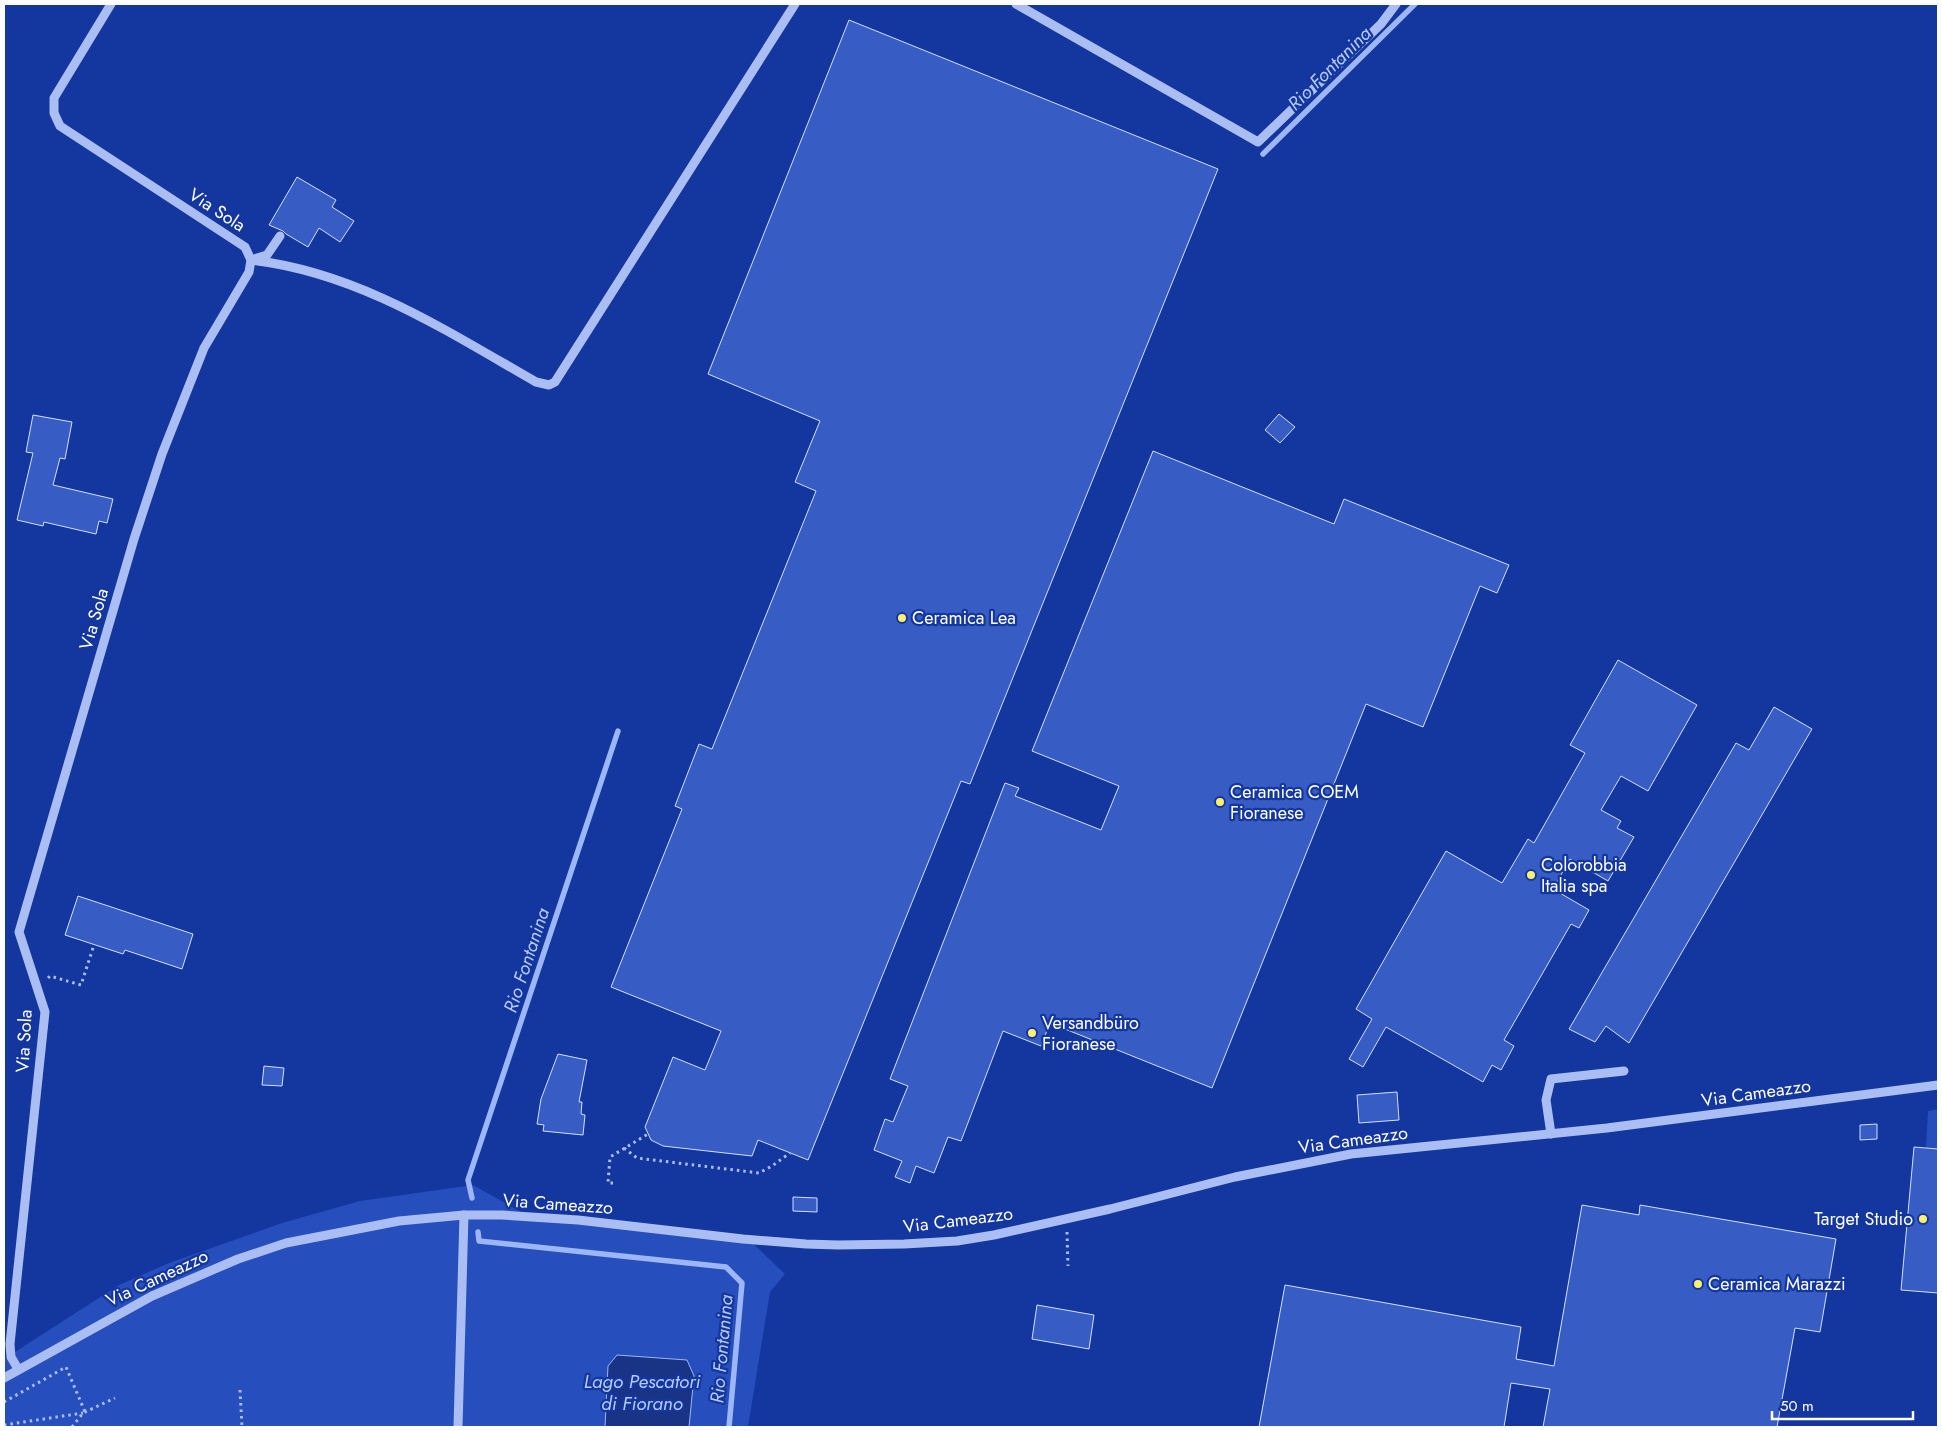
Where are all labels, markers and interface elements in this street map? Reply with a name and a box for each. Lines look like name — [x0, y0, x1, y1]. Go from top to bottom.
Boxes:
water label: Rio Fontanina — [1281, 20, 1378, 116]
street label: Via Sola — [183, 182, 251, 238]
street label: Via Sola — [73, 585, 115, 653]
place label: Ceramica Lea — [912, 605, 1016, 631]
marker: Ceramica Lea — [896, 612, 908, 624]
place label: Ceramica COEM Fioranese — [1230, 779, 1359, 826]
marker: Ceramica COEM Fioranese — [1214, 796, 1226, 808]
place label: Colorobbia Italia spa — [1541, 852, 1627, 899]
marker: Colorobbia Italia spa — [1525, 869, 1537, 881]
water label: Rio Fontanina — [497, 904, 556, 1016]
street label: Via Sola — [9, 1009, 39, 1073]
place label: Versandbüro Fioranese — [1042, 1010, 1139, 1057]
marker: Versandbüro Fioranese — [1026, 1027, 1038, 1039]
street label: Via Cameazzo — [1700, 1072, 1813, 1114]
street label: Via Cameazzo — [1297, 1119, 1410, 1161]
street label: Via Cameazzo — [502, 1187, 614, 1221]
street label: Via Cameazzo — [902, 1200, 1014, 1240]
place label: Target Studio — [1814, 1206, 1913, 1232]
marker: Target Studio — [1917, 1213, 1929, 1225]
street label: Via Cameazzo — [102, 1243, 213, 1313]
place label: Ceramica Marazzi — [1708, 1271, 1846, 1297]
marker: Ceramica Marazzi — [1692, 1278, 1704, 1290]
water label: Rio Fontanina — [703, 1293, 740, 1404]
water label: Lago Pescatori di Fiorano — [584, 1368, 701, 1417]
scale bar — [1772, 1388, 1913, 1420]
text: 50 m — [1780, 1395, 1814, 1417]

